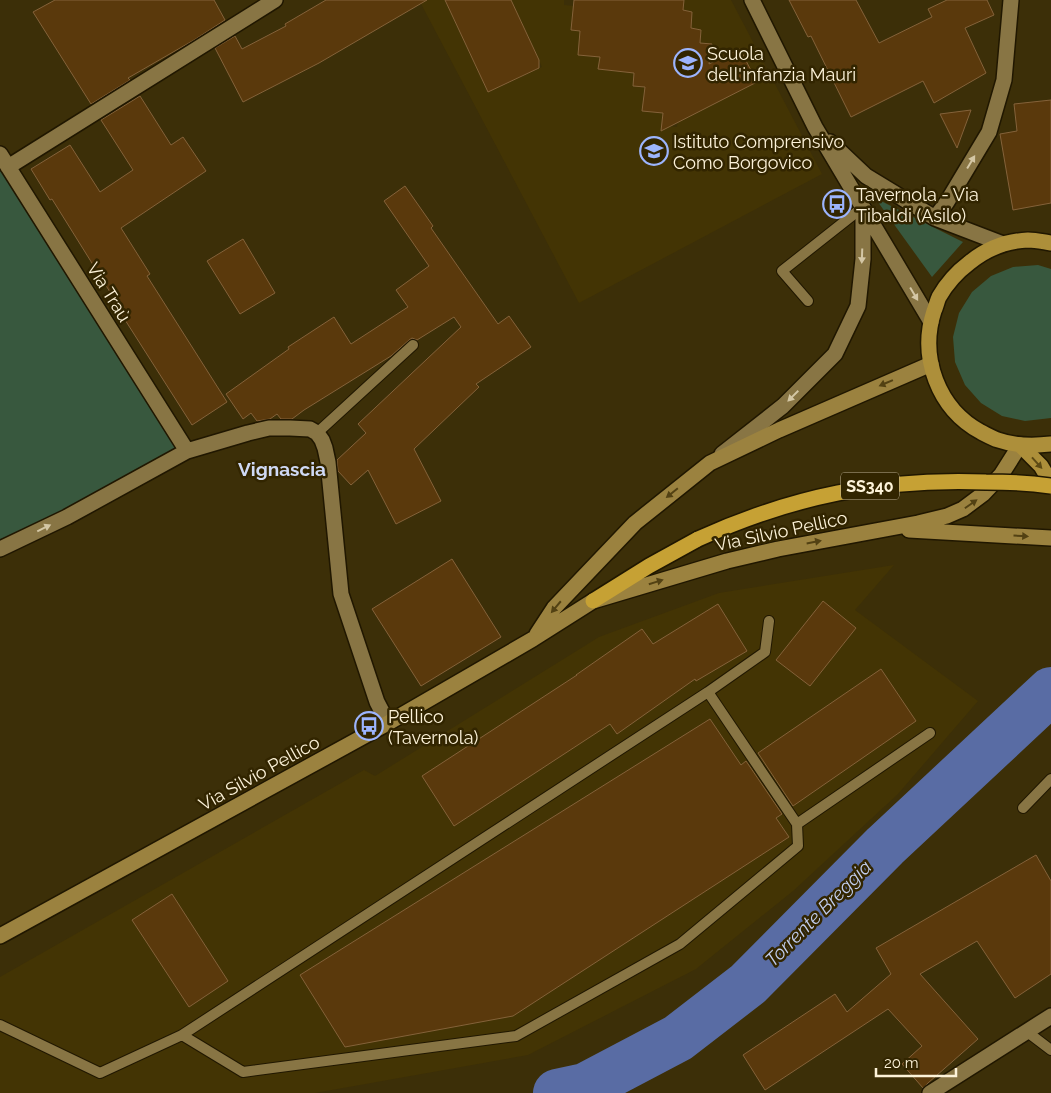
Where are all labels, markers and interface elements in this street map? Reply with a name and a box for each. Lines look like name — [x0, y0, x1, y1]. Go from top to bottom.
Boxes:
place label: Scuola dell'infanzia Mauri — [707, 43, 856, 85]
school or university icon: Scuola dell'infanzia Mauri — [673, 48, 703, 78]
place label: Istituto Comprensivo Como Borgovico — [673, 131, 845, 173]
school or university icon: Istituto Comprensivo Como Borgovico — [639, 136, 669, 166]
one-way arrow — [966, 156, 976, 169]
place label: Tavernola - Via Tibaldi (Asilo) — [856, 184, 979, 226]
bus stop icon: Tavernola - Via Tibaldi (Asilo) — [822, 189, 852, 219]
one-way arrow — [858, 248, 866, 264]
street label: Via Traù — [83, 258, 135, 326]
one-way arrow — [910, 288, 919, 301]
one-way arrow — [879, 380, 893, 388]
one-way arrow — [787, 389, 799, 401]
one-way arrow — [1031, 456, 1043, 468]
district label: Vignascia — [238, 458, 326, 480]
road number: SS340 — [841, 472, 899, 500]
one-way arrow — [666, 488, 679, 499]
one-way arrow — [964, 499, 977, 509]
street label: Via Silvio Pellico — [713, 507, 849, 555]
one-way arrow — [37, 524, 51, 532]
one-way arrow — [1013, 532, 1029, 540]
one-way arrow — [806, 537, 822, 545]
one-way arrow — [649, 578, 664, 586]
one-way arrow — [551, 600, 562, 613]
place label: Pellico (Tavernola) — [388, 706, 479, 748]
bus stop icon: Pellico (Tavernola) — [354, 711, 384, 741]
street label: Via Silvio Pellico — [195, 731, 323, 815]
water label: Torrente Breggia — [760, 855, 876, 971]
scale bar — [876, 1046, 956, 1078]
text: 20 m — [884, 1054, 919, 1072]

